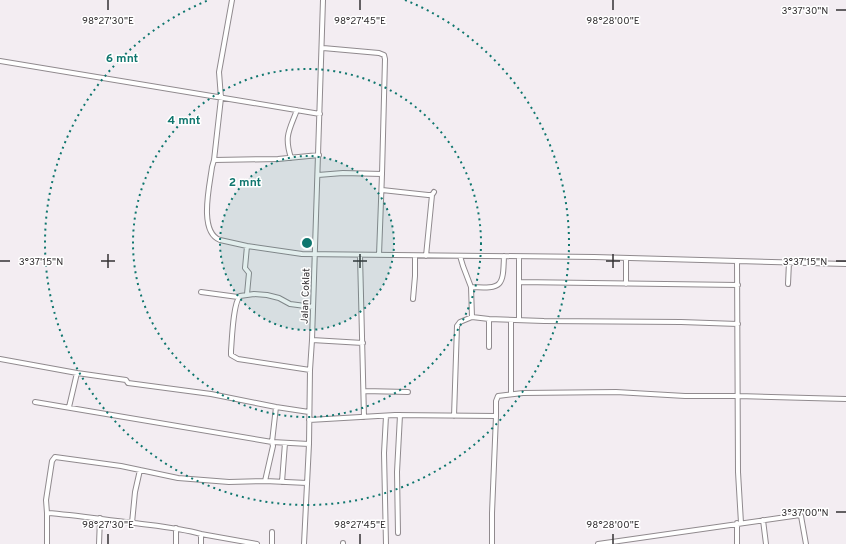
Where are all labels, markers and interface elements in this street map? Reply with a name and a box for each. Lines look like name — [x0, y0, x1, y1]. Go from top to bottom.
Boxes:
text: 3°37'30"N — [782, 5, 828, 18]
text: 98°27'30"E — [82, 15, 134, 28]
text: 98°27'45"E — [334, 15, 386, 28]
text: 98°28'00"E — [586, 15, 640, 28]
text: 6 mnt — [106, 51, 139, 67]
text: 4 mnt — [168, 113, 201, 129]
text: 2 mnt — [229, 175, 262, 191]
centre of rings — [300, 236, 314, 250]
text: 3°37'15"N — [19, 256, 63, 269]
text: 3°37'15"N — [783, 256, 827, 269]
street label: Jalan Coklat — [299, 268, 313, 324]
text: 3°37'00"N — [781, 507, 829, 520]
text: 98°27'30"E — [82, 519, 134, 532]
text: 98°27'45"E — [334, 519, 386, 532]
text: 98°28'00"E — [586, 519, 640, 532]

